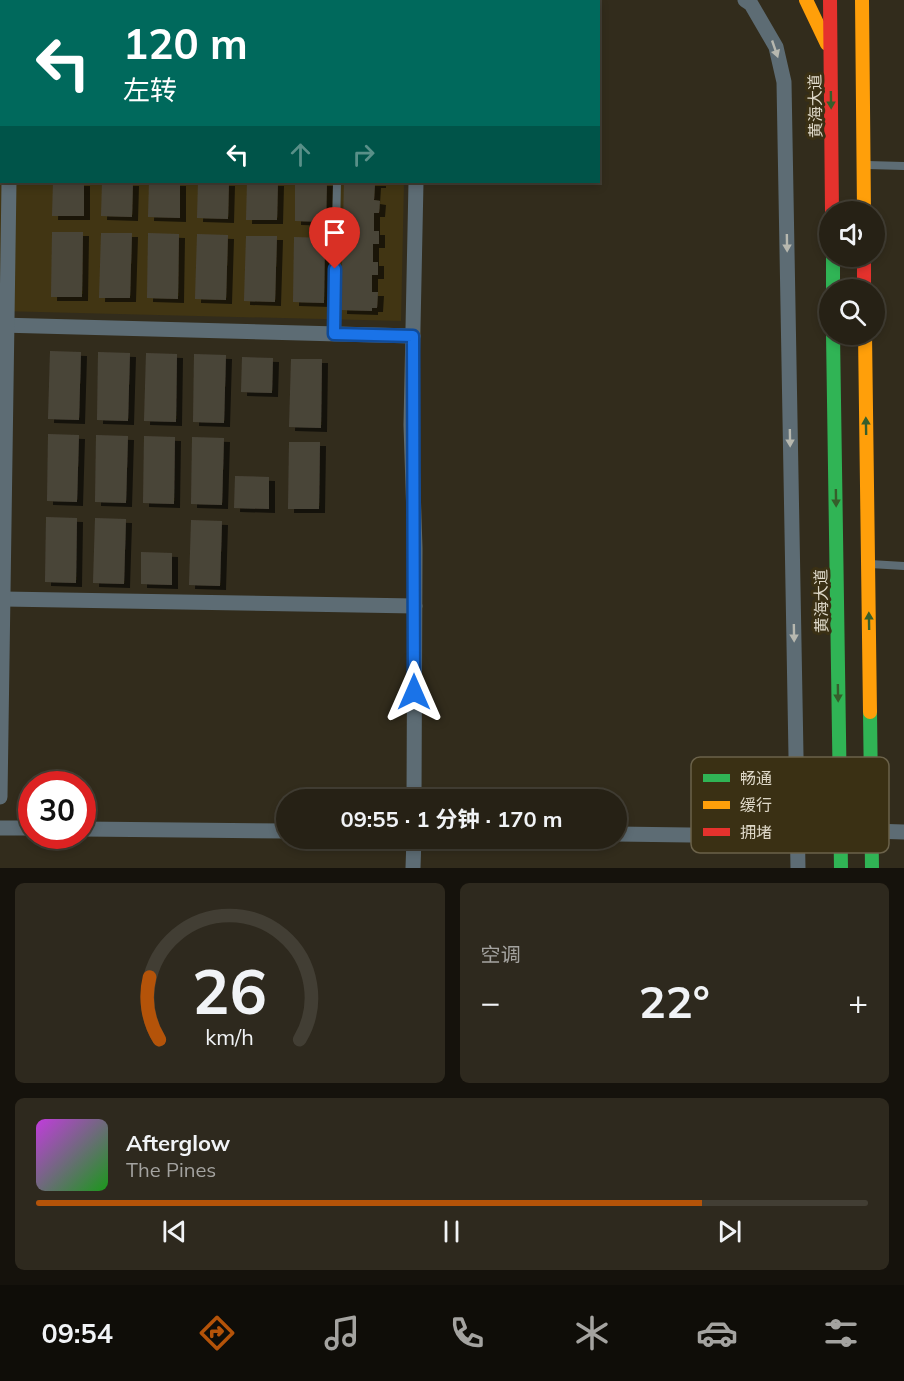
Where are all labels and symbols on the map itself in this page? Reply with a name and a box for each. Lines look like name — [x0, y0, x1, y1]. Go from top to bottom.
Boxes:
one-way arrow — [771, 40, 781, 58]
street label: 黄海大道 — [804, 74, 826, 138]
one-way arrow — [826, 91, 836, 110]
pin — [309, 207, 360, 269]
one-way arrow — [782, 233, 792, 252]
one-way arrow — [861, 416, 871, 435]
one-way arrow — [785, 428, 795, 447]
one-way arrow — [831, 488, 840, 507]
street label: 黄海大道 — [810, 569, 832, 633]
one-way arrow — [864, 611, 874, 630]
one-way arrow — [789, 623, 798, 642]
position arrow — [382, 660, 446, 724]
one-way arrow — [834, 683, 843, 702]
legend — [691, 757, 889, 853]
text: 畅通 — [740, 768, 772, 788]
speed limit sign: 30 — [18, 771, 96, 849]
text: 缓行 — [740, 795, 772, 815]
text: 拥堵 — [740, 822, 772, 842]

